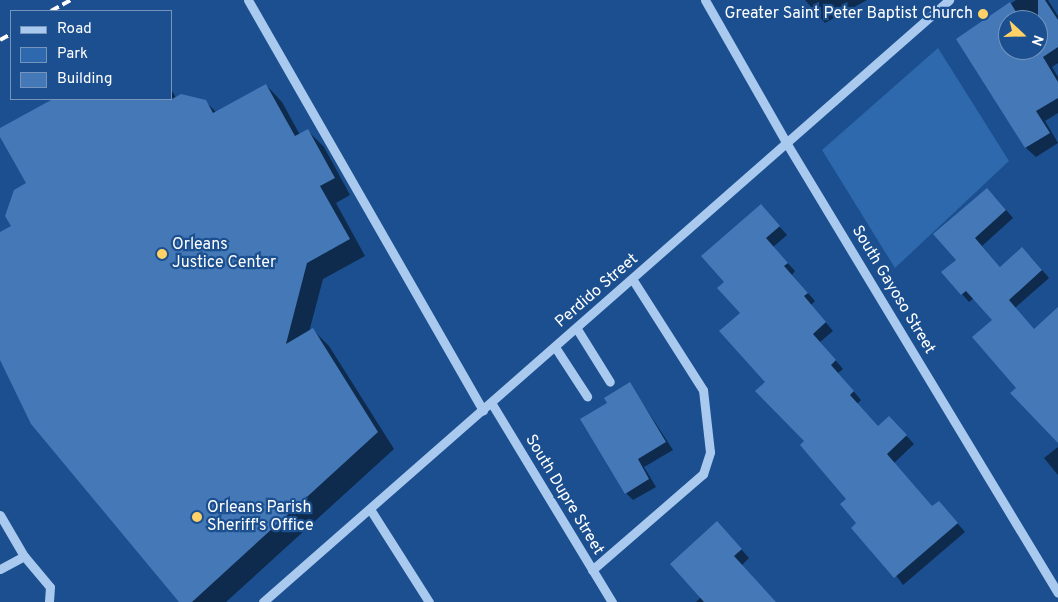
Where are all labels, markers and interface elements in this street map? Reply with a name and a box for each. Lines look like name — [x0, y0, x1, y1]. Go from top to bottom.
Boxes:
place label: Greater Saint Peter Baptist Church — [725, 4, 973, 24]
marker: Greater Saint Peter Baptist Church — [977, 8, 989, 20]
legend — [10, 10, 172, 100]
north arrow — [998, 10, 1048, 60]
text: Road — [57, 20, 92, 39]
text: N — [1027, 32, 1046, 48]
text: Park — [57, 45, 88, 64]
text: Building — [57, 70, 112, 89]
street label: South Gayoso Street — [847, 222, 939, 358]
place label: Orleans Justice Center — [172, 235, 276, 273]
marker: Orleans Justice Center — [156, 248, 168, 260]
street label: Perdido Street — [552, 250, 642, 332]
street label: South Dupre Street — [521, 431, 607, 559]
place label: Orleans Parish Sheriff's Office — [207, 498, 314, 536]
marker: Orleans Parish Sheriff's Office — [191, 511, 203, 523]

